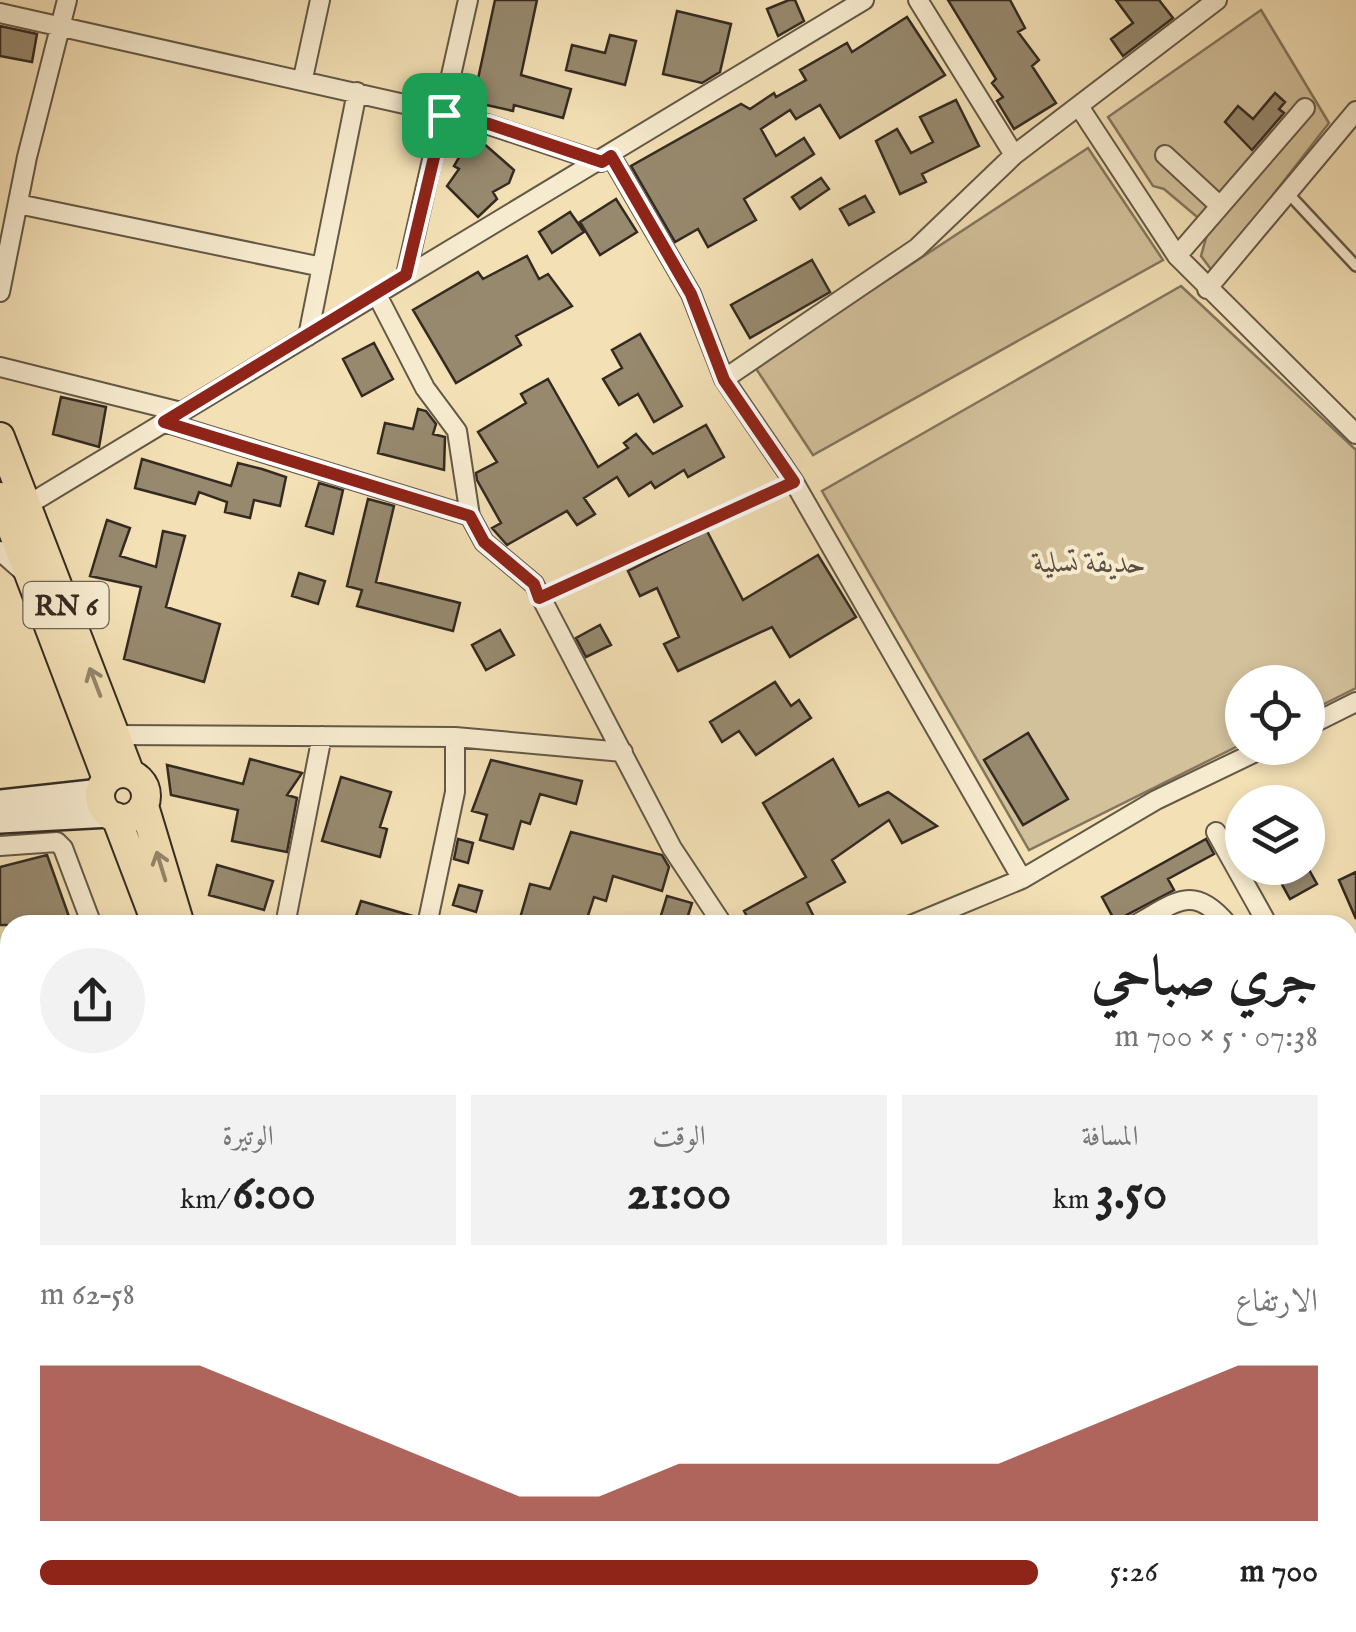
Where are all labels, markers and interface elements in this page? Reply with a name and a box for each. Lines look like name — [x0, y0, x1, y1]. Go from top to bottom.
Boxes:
pin — [402, 73, 487, 158]
icon: arrive — [417, 88, 472, 143]
park label: حديقة تسلية — [1031, 545, 1146, 583]
road number: RN 6 — [23, 582, 108, 628]
map controls — [1225, 665, 1325, 885]
button: locate — [1225, 665, 1325, 765]
one-way arrow — [85, 668, 103, 698]
button: layers — [1225, 785, 1325, 885]
one-way arrow — [151, 850, 169, 882]
text: جري صباحي — [1091, 944, 1318, 1014]
button: share — [40, 948, 145, 1053]
text: 07:38 · 5 × 700 m — [1114, 1017, 1318, 1058]
text: الوتيرة — [222, 1120, 274, 1155]
text: الوقت — [652, 1120, 706, 1155]
text: المسافة — [1081, 1120, 1139, 1155]
text: 6:00 — [232, 1163, 316, 1226]
text: 21:00 — [627, 1163, 731, 1226]
text: 3.50 — [1095, 1163, 1167, 1226]
text: /km — [180, 1183, 232, 1218]
text: km — [1053, 1183, 1095, 1218]
text: 58–62 m — [40, 1275, 135, 1316]
text: الارتفاع — [1235, 1282, 1318, 1323]
text: 5:26 — [1109, 1552, 1158, 1593]
text: 700 m — [1240, 1552, 1318, 1593]

